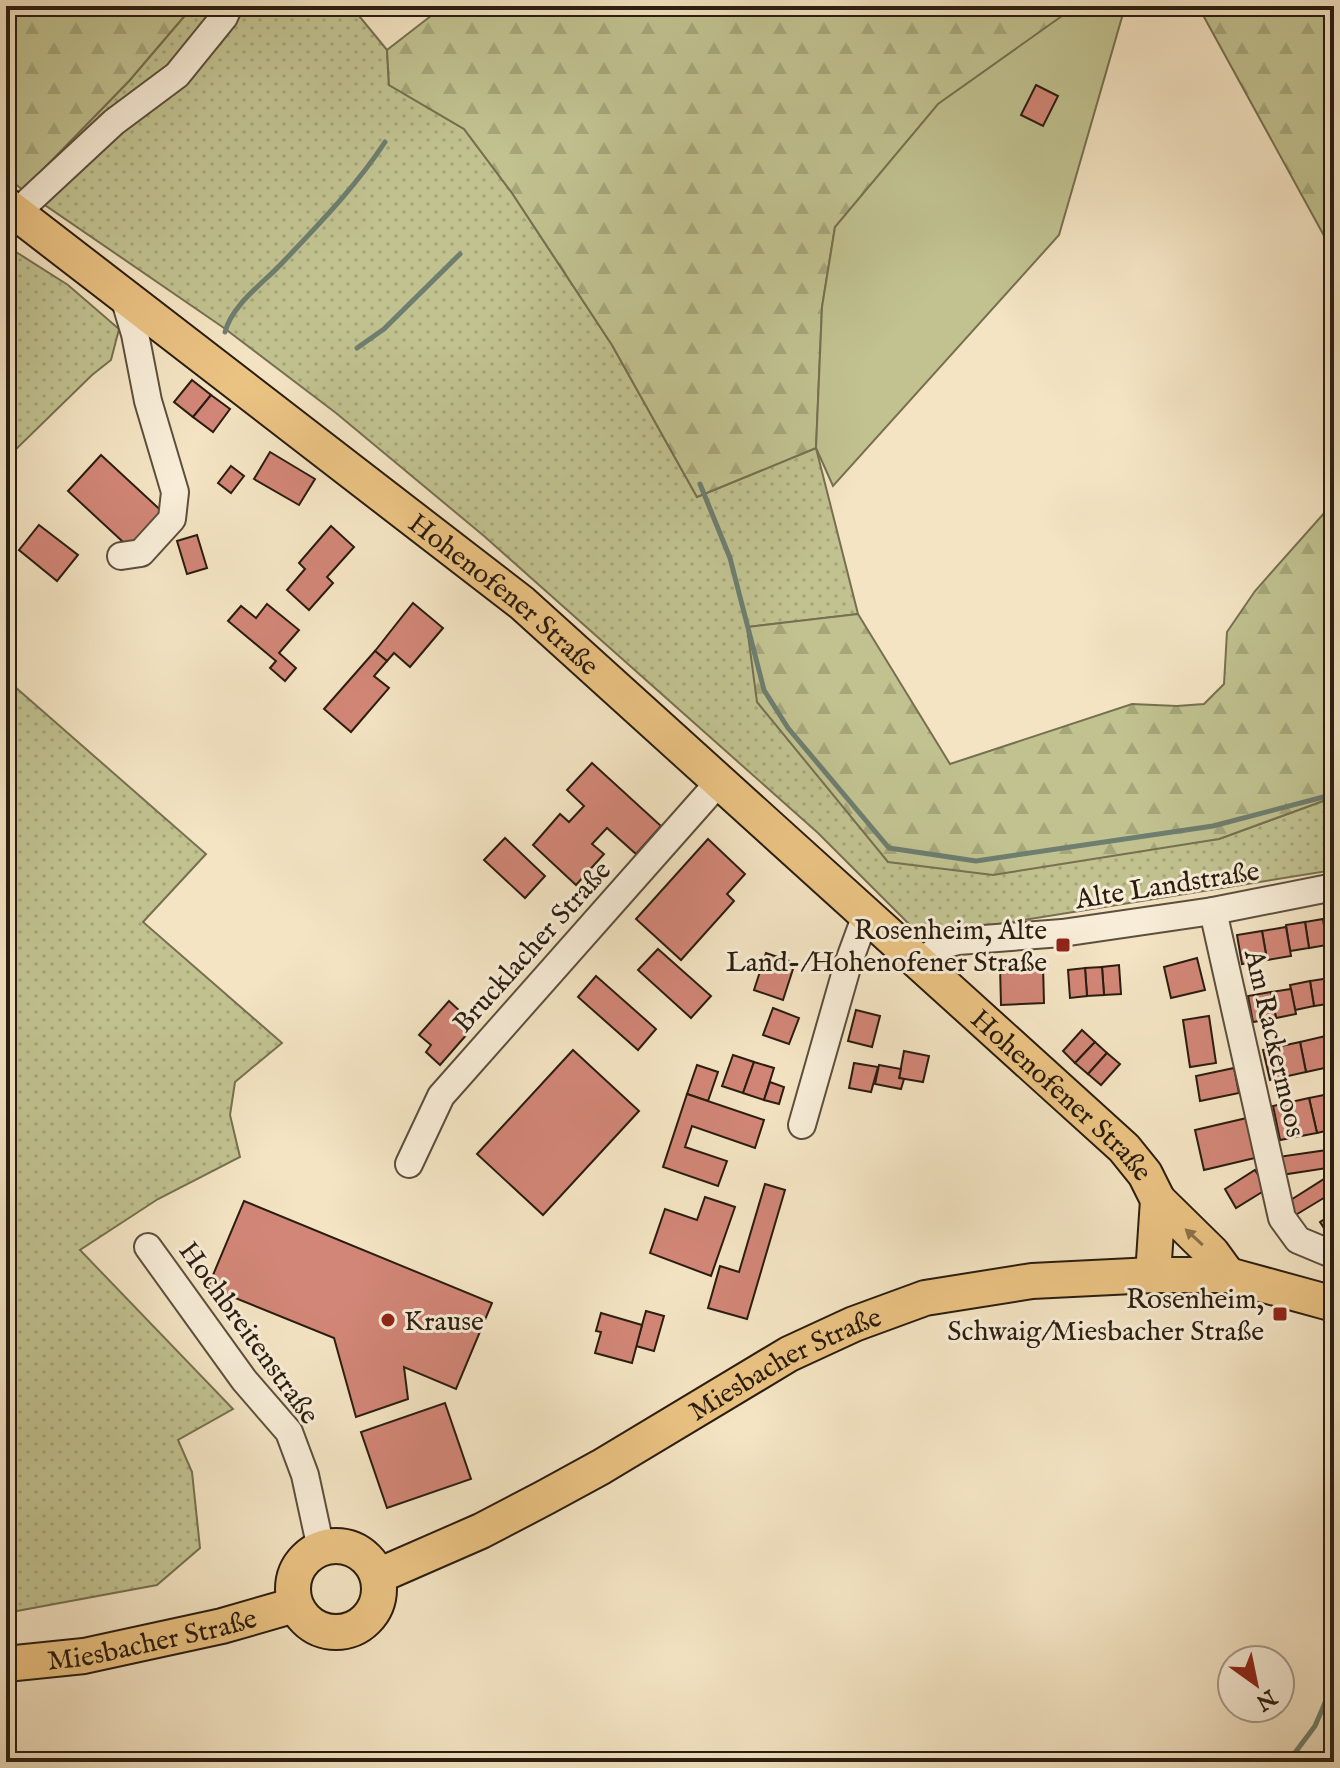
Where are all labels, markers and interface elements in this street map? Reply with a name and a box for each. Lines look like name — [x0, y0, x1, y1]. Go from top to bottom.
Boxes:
street label: Hohenofener Straße — [400, 507, 605, 684]
street label: Brucklacher Straße — [446, 854, 620, 1041]
street label: Alte Landstraße — [1072, 855, 1262, 918]
place label: Rosenheim, Alte Land-/Hohenofener Straße — [726, 914, 1047, 981]
marker: Rosenheim, Alte Land-/Hohenofener Straße — [1054, 936, 1072, 954]
street label: Am Rackermoos — [1235, 945, 1312, 1141]
street label: Hohenofener Straße — [962, 1003, 1159, 1189]
one-way arrow — [1185, 1228, 1204, 1246]
street label: Hochbreitenstraße — [170, 1235, 326, 1432]
place label: Rosenheim, Schwaig/Miesbacher Straße — [947, 1283, 1264, 1350]
street label: Miesbacher Straße — [683, 1300, 887, 1430]
place label: Krause — [404, 1305, 484, 1340]
marker: Rosenheim, Schwaig/Miesbacher Straße — [1271, 1305, 1289, 1323]
marker: Krause — [379, 1311, 397, 1329]
street label: Miesbacher Straße — [46, 1602, 261, 1680]
north arrow — [1216, 1644, 1296, 1724]
text: N — [1250, 1682, 1282, 1716]

